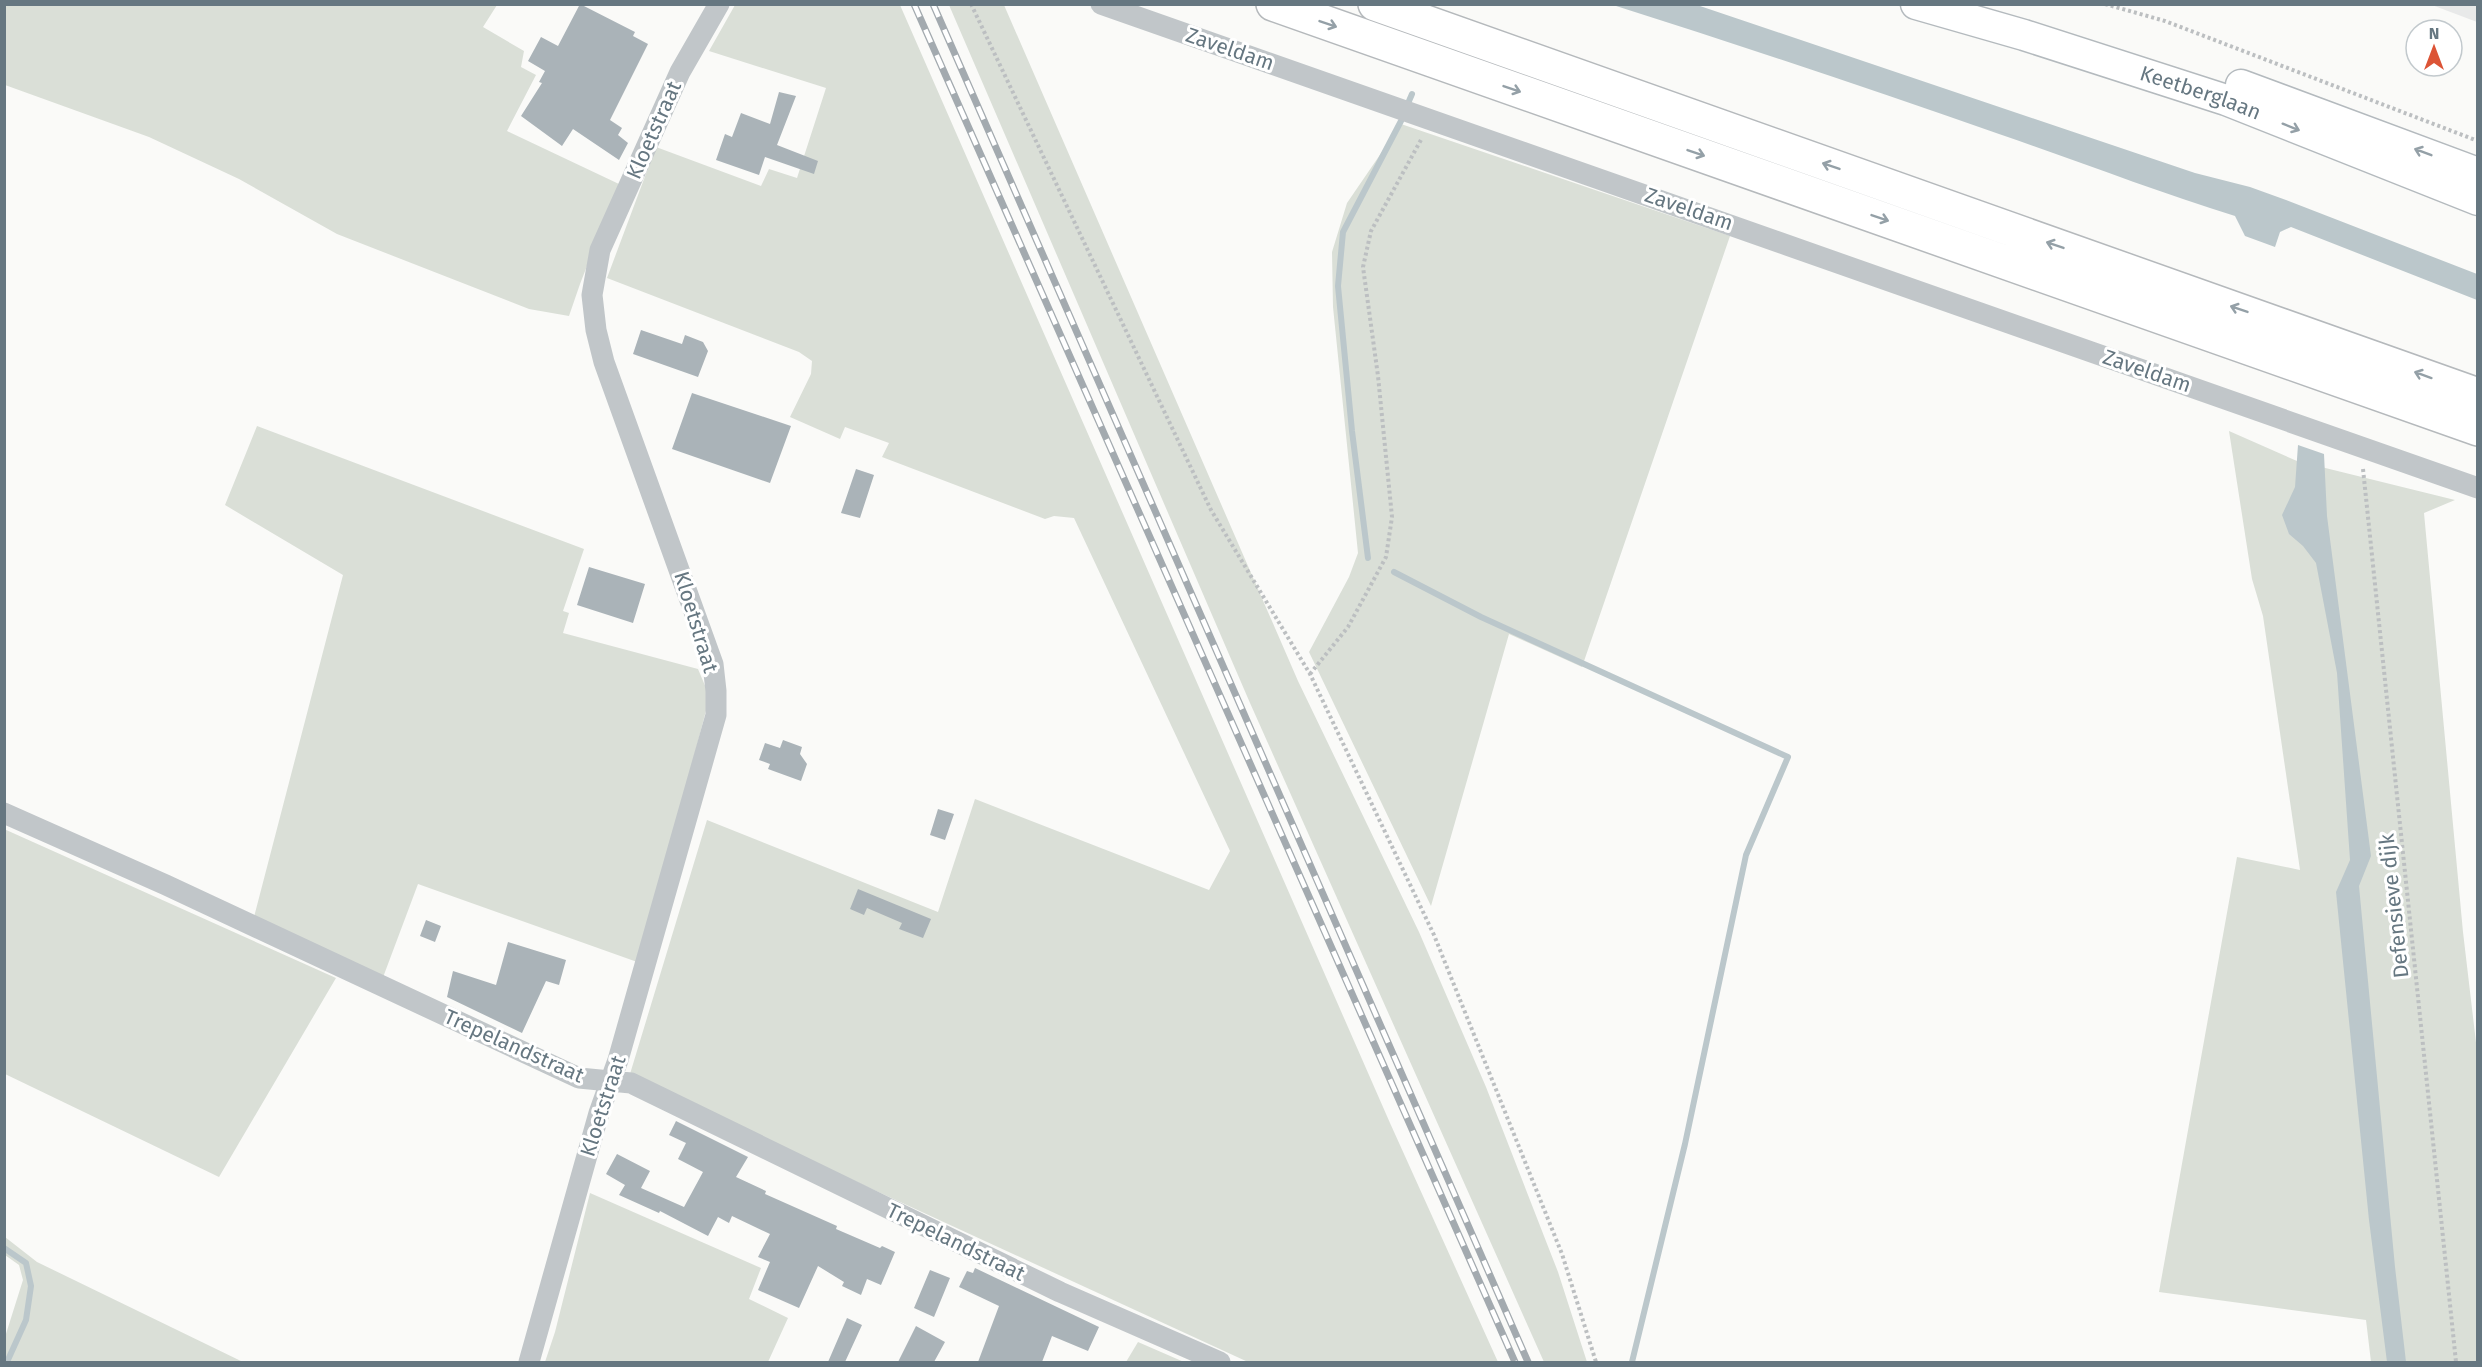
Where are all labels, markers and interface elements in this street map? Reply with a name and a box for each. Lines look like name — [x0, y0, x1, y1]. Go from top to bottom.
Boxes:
north arrow — [2404, 18, 2464, 78]
one-way arrow — [1318, 19, 1337, 30]
street label: Zaveldam — [1183, 22, 1277, 76]
text: N — [2429, 24, 2439, 43]
street label: Keetberglaan — [2137, 60, 2265, 126]
street label: Kloetstraat — [621, 76, 687, 183]
one-way arrow — [1502, 84, 1521, 95]
one-way arrow — [2281, 122, 2300, 133]
one-way arrow — [2414, 146, 2433, 157]
one-way arrow — [1686, 149, 1705, 160]
one-way arrow — [1823, 159, 1841, 170]
street label: Zaveldam — [1642, 182, 1736, 236]
one-way arrow — [1870, 214, 1889, 225]
one-way arrow — [2046, 238, 2065, 249]
one-way arrow — [2230, 303, 2249, 314]
street label: Zaveldam — [2100, 344, 2194, 398]
one-way arrow — [2414, 368, 2432, 379]
street label: Kloetstraat — [668, 568, 724, 676]
street label: Defensieve dijk — [2373, 832, 2415, 979]
street label: Trepelandstraat — [440, 1004, 588, 1089]
street label: Kloetstraat — [574, 1052, 632, 1160]
street label: Trepelandstraat — [883, 1197, 1030, 1287]

